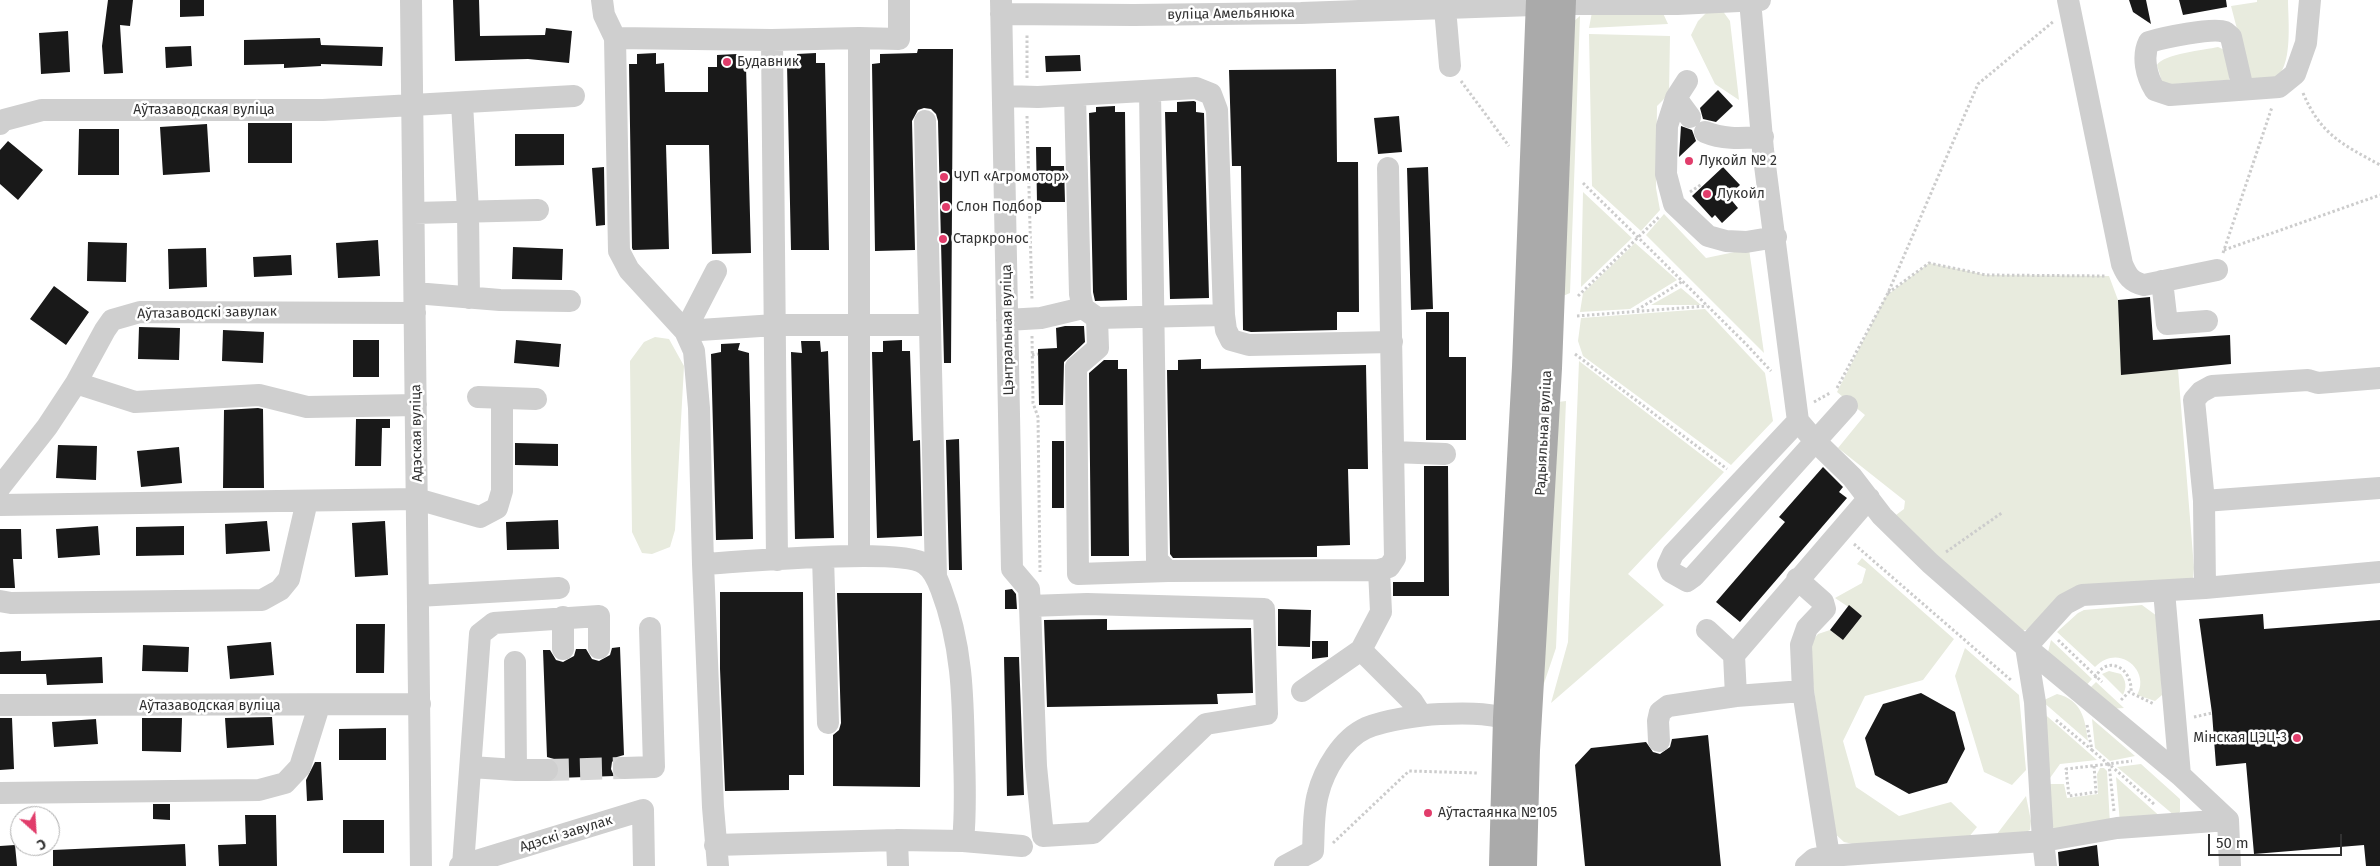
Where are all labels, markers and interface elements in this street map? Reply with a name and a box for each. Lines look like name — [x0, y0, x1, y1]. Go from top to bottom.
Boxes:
street label: вуліца Амельянюка — [1167, 4, 1295, 24]
place label: Будавник — [737, 54, 799, 70]
marker: Будавник — [721, 56, 733, 68]
street label: Аўтазаводская вуліца — [133, 102, 275, 118]
place label: Лукойл № 2 — [1699, 153, 1777, 169]
marker: Лукойл № 2 — [1683, 155, 1695, 167]
place label: ЧУП «Агромотор» — [954, 169, 1069, 185]
marker: ЧУП «Агромотор» — [938, 171, 950, 183]
place label: Лукойл — [1717, 186, 1765, 202]
marker: Лукойл — [1701, 188, 1713, 200]
place label: Слон Подбор — [956, 199, 1042, 215]
marker: Слон Подбор — [940, 201, 952, 213]
place label: Старкронос — [953, 231, 1029, 247]
marker: Старкронос — [937, 233, 949, 245]
street label: Цэнтральная вуліца — [998, 264, 1018, 396]
street label: Аўтазаводскі завулак — [137, 303, 277, 323]
street label: Радыяльная вуліца — [1532, 370, 1556, 496]
street label: Адэская вуліца — [408, 384, 426, 482]
street label: Аўтазаводская вуліца — [139, 698, 281, 714]
place label: Мінская ЦЭЦ-3 — [2193, 730, 2287, 746]
marker: Мінская ЦЭЦ-3 — [2291, 732, 2303, 744]
place label: Аўтастаянка №105 — [1438, 805, 1557, 821]
north arrow — [10, 806, 60, 856]
marker: Аўтастаянка №105 — [1422, 807, 1434, 819]
street label: Адэскі завулак — [518, 812, 614, 856]
scale bar — [2210, 824, 2344, 856]
text: 50 m — [2216, 834, 2249, 852]
text: С — [34, 835, 49, 853]

